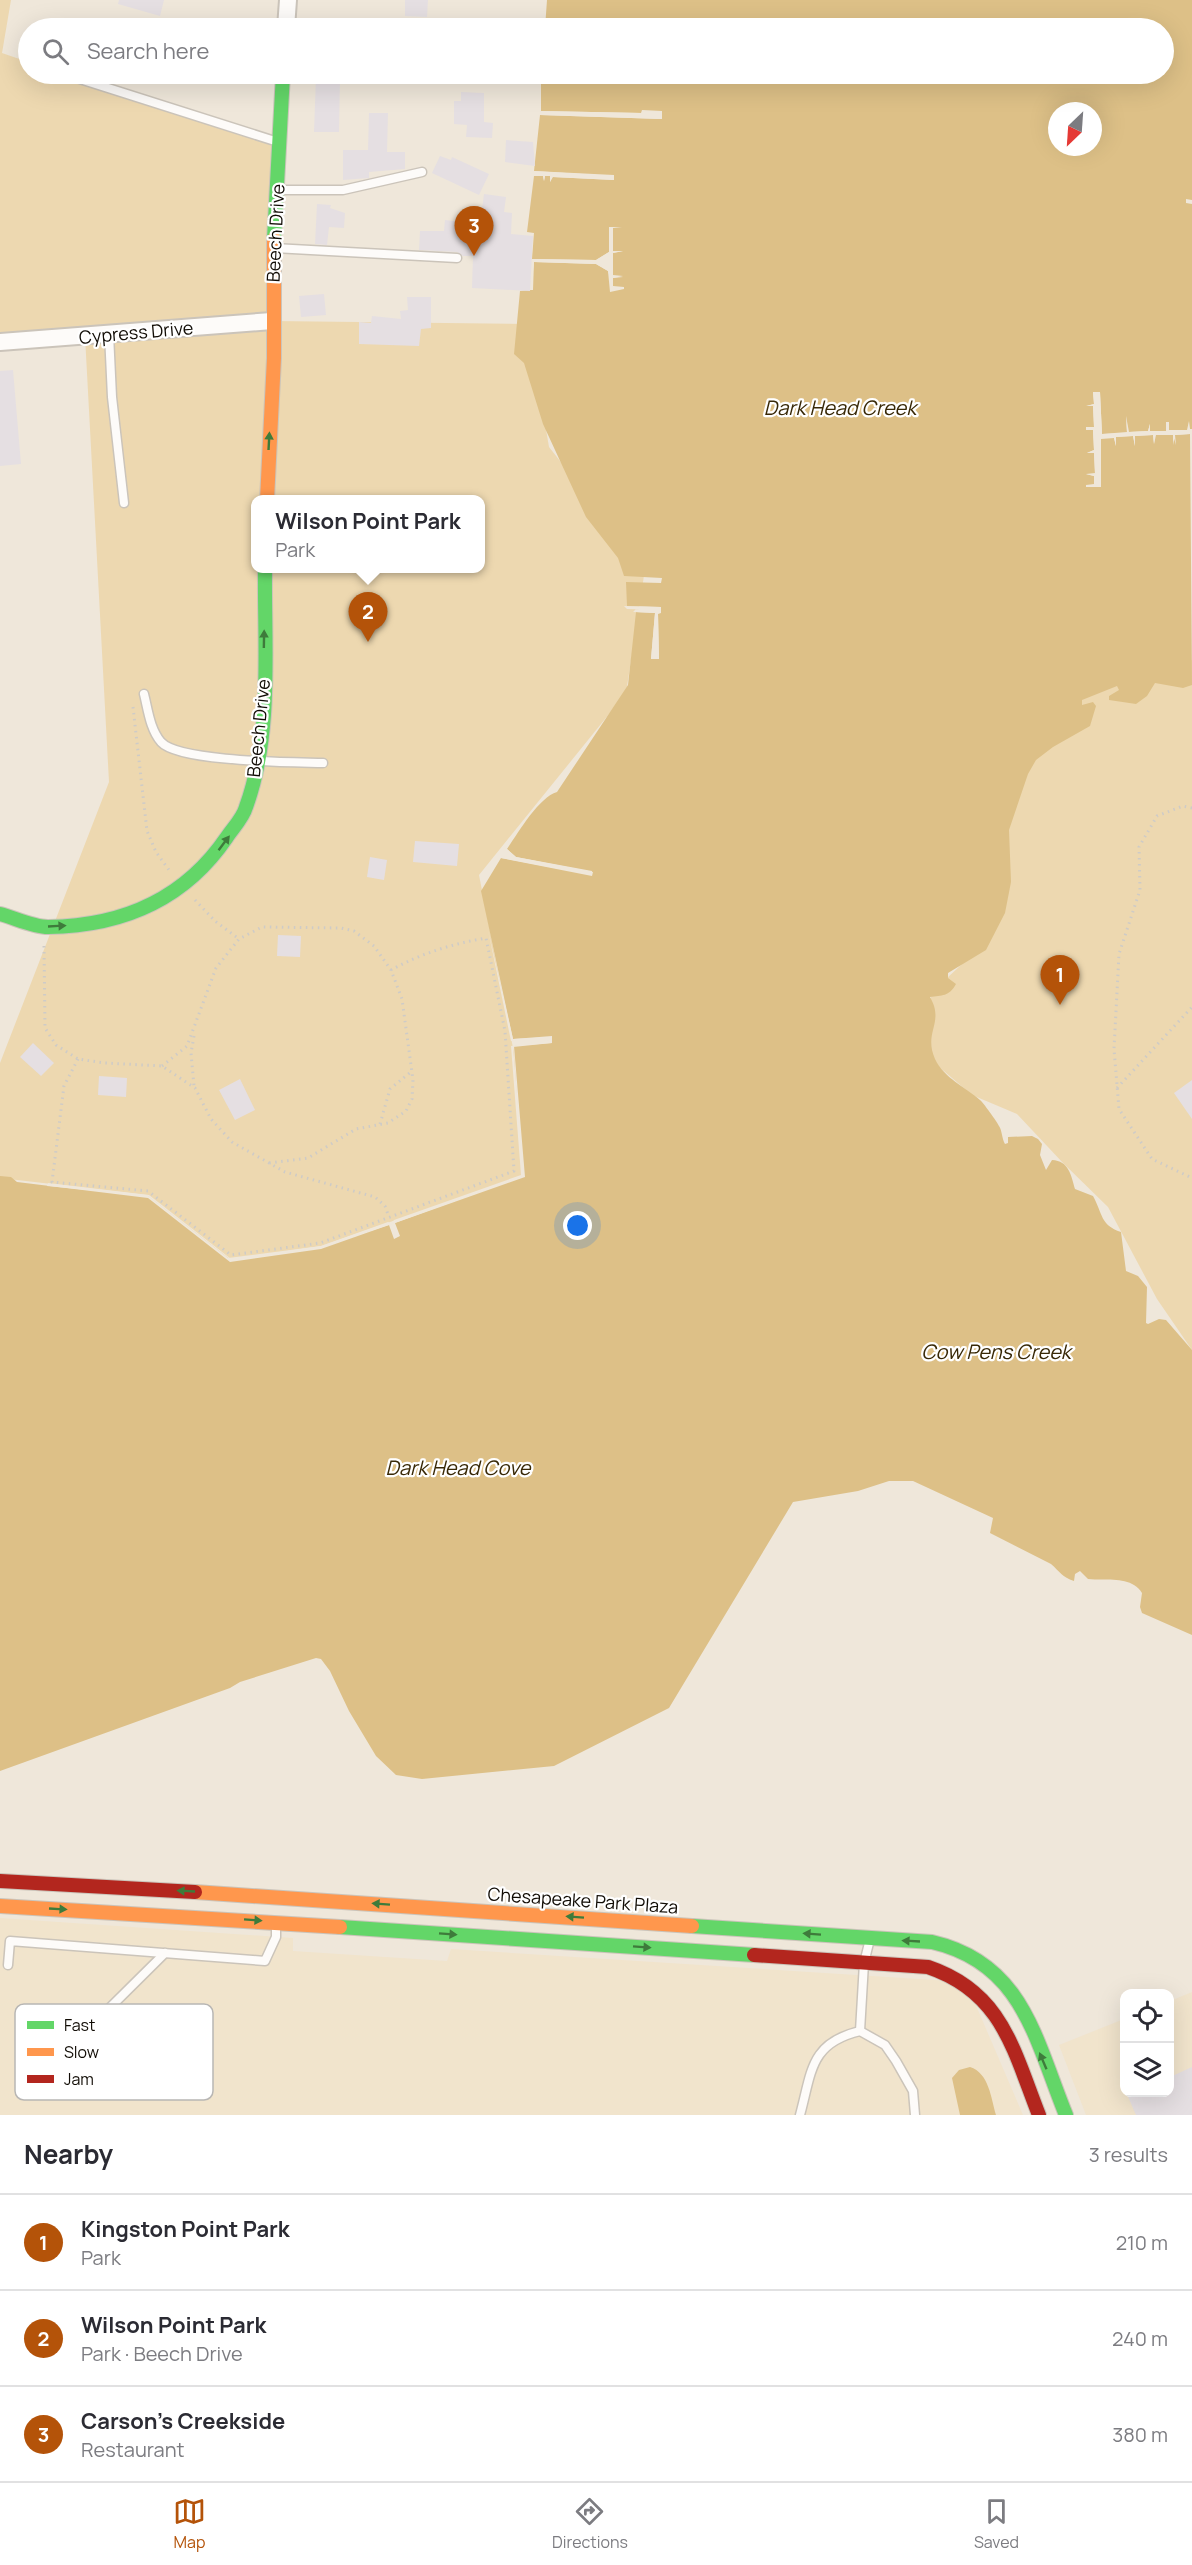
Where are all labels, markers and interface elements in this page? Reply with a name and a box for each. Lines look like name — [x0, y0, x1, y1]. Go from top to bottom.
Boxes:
search box — [18, 18, 1174, 84]
icon: search — [39, 35, 72, 68]
text: Search here — [87, 36, 209, 66]
north arrow — [1048, 102, 1102, 156]
street label: Beech Drive — [260, 183, 290, 283]
pin: 3 — [454, 206, 494, 256]
street label: Cypress Drive — [78, 315, 194, 349]
water label: Dark Head Creek — [764, 394, 919, 421]
one-way arrow — [265, 432, 274, 451]
popup — [251, 495, 485, 573]
text: Wilson Point Park — [275, 506, 461, 536]
text: Park — [275, 536, 315, 563]
pin: 2 — [348, 592, 388, 642]
one-way arrow — [259, 630, 269, 649]
street label: Beech Drive — [241, 678, 275, 778]
one-way arrow — [218, 835, 230, 850]
one-way arrow — [47, 922, 66, 931]
pin: 1 — [1040, 956, 1080, 1005]
your location — [563, 1211, 592, 1240]
water label: Cow Pens Creek — [921, 1338, 1074, 1365]
water label: Dark Head Cove — [386, 1454, 532, 1481]
street label: Chesapeake Park Plaza — [487, 1881, 679, 1919]
one-way arrow — [177, 1886, 196, 1895]
one-way arrow — [371, 1899, 390, 1909]
one-way arrow — [49, 1904, 68, 1914]
one-way arrow — [566, 1913, 585, 1922]
one-way arrow — [244, 1915, 263, 1925]
one-way arrow — [438, 1929, 457, 1939]
one-way arrow — [802, 1929, 821, 1939]
one-way arrow — [901, 1936, 920, 1945]
one-way arrow — [633, 1943, 652, 1952]
map controls — [1120, 1989, 1174, 2097]
button: locate — [1120, 1989, 1174, 2043]
legend — [15, 2004, 213, 2100]
text: Fast — [64, 2014, 95, 2036]
text: Slow — [64, 2041, 99, 2063]
button: layers — [1120, 2043, 1174, 2097]
one-way arrow — [1038, 2052, 1047, 2070]
text: Jam — [64, 2068, 94, 2090]
text: Nearby — [24, 2136, 113, 2172]
text: 3 results — [1089, 2141, 1168, 2168]
text: Kingston Point Park — [81, 2214, 290, 2244]
text: 1 — [39, 2229, 48, 2256]
text: 210 m — [1116, 2229, 1168, 2256]
text: Park — [81, 2244, 121, 2271]
text: Wilson Point Park — [81, 2310, 266, 2340]
text: 2 — [38, 2325, 49, 2352]
text: 240 m — [1112, 2325, 1168, 2352]
text: Park · Beech Drive — [81, 2340, 243, 2367]
text: Carson's Creekside — [81, 2406, 285, 2436]
text: 3 — [38, 2421, 49, 2448]
text: 380 m — [1112, 2421, 1168, 2448]
text: Restaurant — [81, 2436, 185, 2463]
tab: Map — [173, 2495, 206, 2553]
tab: Directions — [552, 2495, 628, 2553]
tab: Saved — [974, 2495, 1019, 2553]

